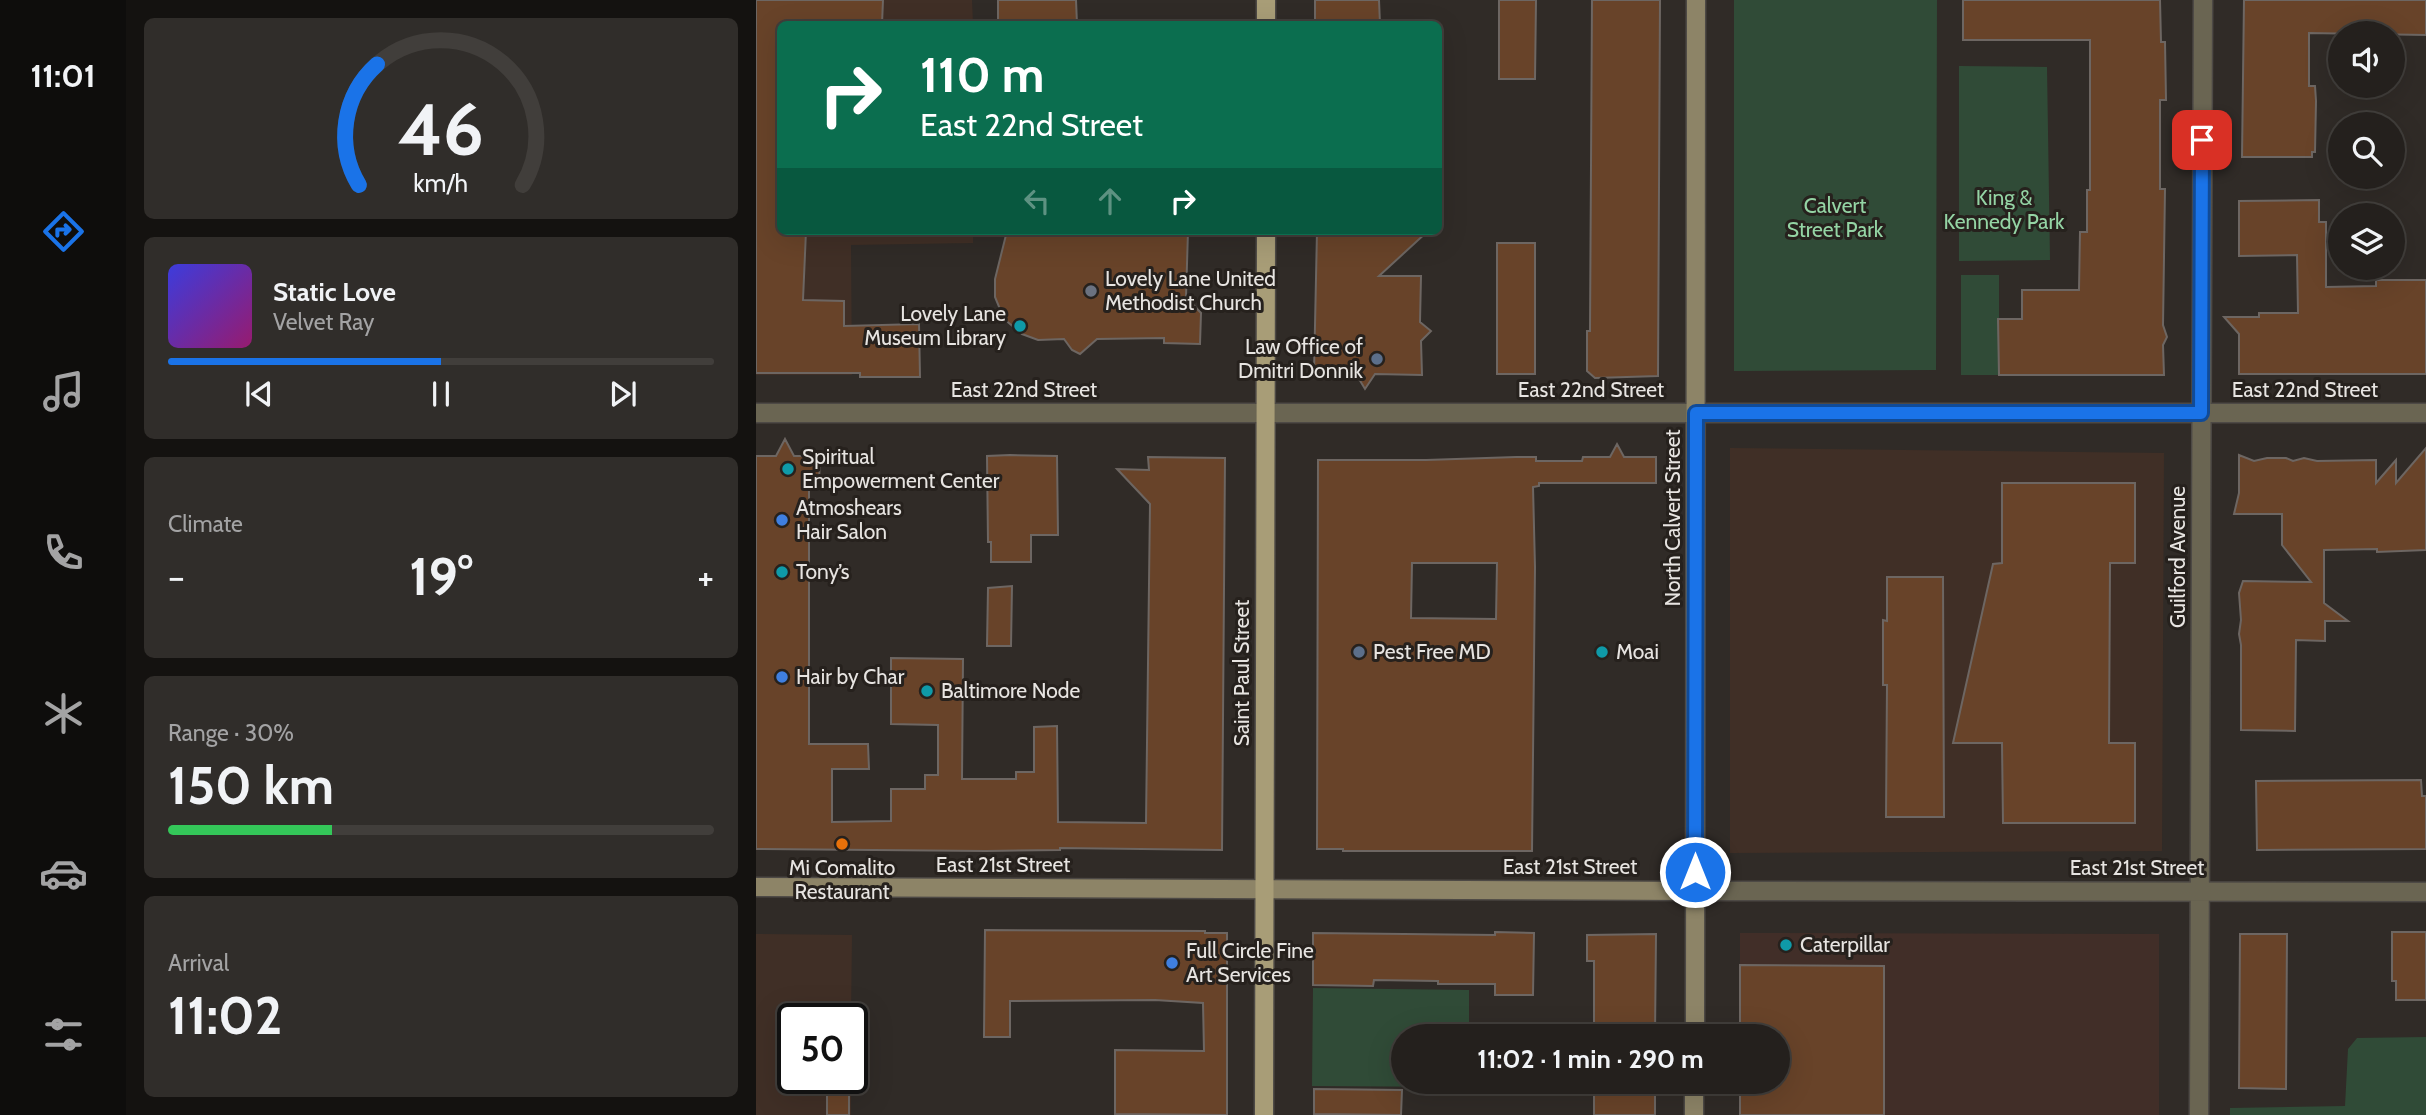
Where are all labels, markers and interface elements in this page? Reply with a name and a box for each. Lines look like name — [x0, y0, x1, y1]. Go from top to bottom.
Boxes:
map controls — [2328, 21, 2405, 280]
button: sound — [2328, 21, 2405, 98]
text: 110 m — [920, 45, 1044, 104]
icon: right — [805, 49, 896, 140]
text: 11:01 — [30, 56, 96, 95]
text: 46 — [398, 85, 484, 173]
text: East 22nd Street — [920, 105, 1143, 144]
pin — [2172, 110, 2232, 170]
button: search — [2328, 112, 2405, 189]
icon: arrive — [2183, 121, 2221, 159]
text: km/h — [414, 168, 468, 198]
icon: left — [1018, 182, 1056, 220]
icon: ahead — [1091, 182, 1129, 220]
icon: right — [1164, 182, 1202, 220]
park label: King & Kennedy Park — [1944, 185, 2065, 234]
park label: Calvert Street Park — [1787, 193, 1884, 242]
button: layers — [2328, 203, 2405, 280]
icon: directions — [39, 207, 88, 256]
place label: Lovely Lane United Methodist Church — [1105, 266, 1276, 315]
text: Static Love — [273, 276, 396, 308]
marker: Lovely Lane United Methodist Church — [1083, 283, 1099, 299]
place label: Lovely Lane Museum Library — [864, 301, 1006, 350]
text: Velvet Ray — [273, 308, 374, 336]
marker: Lovely Lane Museum Library — [1012, 318, 1028, 334]
place label: Law Office of Dmitri Donnik — [1238, 334, 1364, 383]
marker: Law Office of Dmitri Donnik — [1369, 351, 1385, 367]
icon: music — [39, 367, 88, 416]
icon: previous — [240, 375, 278, 413]
icon: pause — [422, 375, 460, 413]
icon: next — [604, 375, 642, 413]
street label: East 22nd Street — [951, 377, 1097, 402]
street label: East 22nd Street — [1518, 377, 1664, 402]
street label: East 22nd Street — [2232, 377, 2378, 402]
street label: North Calvert Street — [1660, 430, 1685, 607]
place label: Spiritual Empowerment Center — [802, 444, 1000, 493]
marker: Spiritual Empowerment Center — [780, 461, 796, 477]
street label: Guilford Avenue — [2165, 486, 2190, 628]
place label: Atmoshears Hair Salon — [796, 495, 902, 544]
text: Climate — [168, 510, 243, 538]
marker: Atmoshears Hair Salon — [774, 512, 790, 528]
icon: phone — [39, 528, 88, 577]
text: 19° — [409, 545, 473, 608]
text: − — [168, 553, 185, 600]
text: + — [697, 553, 714, 600]
place label: Tony’s — [796, 559, 850, 584]
marker: Tony’s — [774, 564, 790, 580]
street label: Saint Paul Street — [1229, 600, 1254, 746]
place label: Pest Free MD — [1373, 639, 1491, 664]
place label: Moai — [1616, 639, 1659, 664]
marker: Pest Free MD — [1351, 644, 1367, 660]
marker: Moai — [1594, 644, 1610, 660]
place label: Hair by Char — [796, 664, 905, 689]
marker: Hair by Char — [774, 669, 790, 685]
place label: Baltimore Node — [941, 678, 1080, 703]
marker: Baltimore Node — [919, 683, 935, 699]
icon: climate — [39, 689, 88, 738]
text: Range · 30% — [168, 719, 294, 747]
text: 150 km — [168, 754, 334, 817]
position arrow — [1658, 835, 1732, 909]
marker: Mi Comalito Restaurant — [834, 836, 850, 852]
icon: car — [39, 849, 88, 898]
street label: East 21st Street — [936, 852, 1070, 877]
street label: East 21st Street — [1503, 854, 1637, 879]
place label: Mi Comalito Restaurant — [789, 855, 895, 904]
street label: East 21st Street — [2070, 855, 2204, 880]
place label: Caterpillar — [1800, 932, 1890, 957]
marker: Caterpillar — [1778, 937, 1794, 953]
place label: Full Circle Fine Art Services — [1186, 938, 1314, 987]
text: Arrival — [168, 949, 229, 977]
marker: Full Circle Fine Art Services — [1164, 955, 1180, 971]
text: 11:02 — [168, 984, 282, 1047]
speed limit sign: 50 — [777, 1003, 868, 1094]
icon: filters — [39, 1010, 88, 1059]
text: 11:02 · 1 min · 290 m — [1477, 1043, 1704, 1075]

